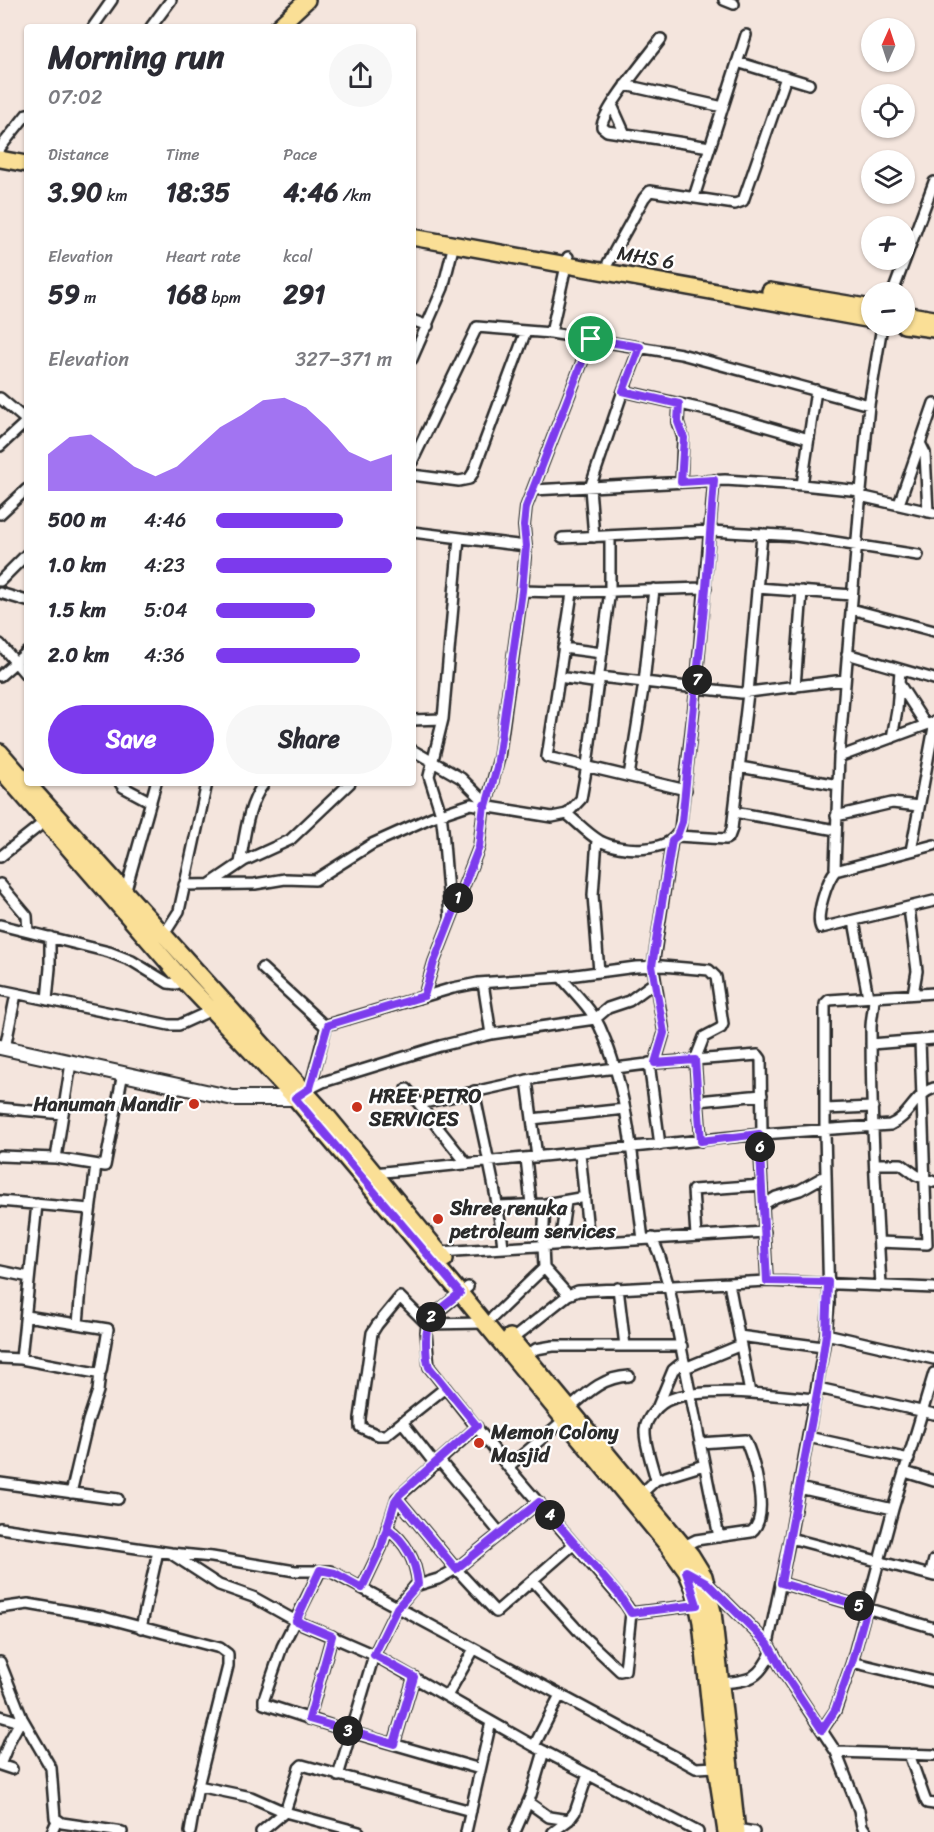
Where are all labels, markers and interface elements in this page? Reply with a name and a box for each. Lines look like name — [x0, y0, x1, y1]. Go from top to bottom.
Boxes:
north arrow — [861, 18, 915, 72]
map controls — [861, 18, 915, 336]
text: Morning run — [48, 28, 224, 86]
button: share — [329, 44, 392, 107]
text: 07:02 — [48, 80, 102, 115]
button: locate — [861, 84, 915, 138]
text: Distance — [48, 140, 109, 169]
text: Time — [166, 140, 199, 169]
text: Pace — [283, 140, 317, 169]
button: layers — [861, 150, 915, 204]
text: 3.90 — [48, 169, 103, 215]
text: 18:35 — [166, 169, 231, 215]
text: 4:46 — [283, 169, 338, 215]
text: km — [103, 181, 127, 210]
text: /km — [338, 181, 371, 210]
button: + — [861, 216, 915, 270]
street label: MHS 6 — [614, 235, 677, 280]
text: Elevation — [48, 242, 113, 271]
text: Heart rate — [166, 242, 241, 271]
text: kcal — [283, 242, 312, 271]
text: 59 — [48, 271, 80, 317]
text: 168 — [166, 271, 207, 317]
text: 291 — [283, 271, 325, 317]
button: − — [861, 282, 915, 336]
text: m — [80, 283, 96, 312]
text: bpm — [207, 283, 241, 312]
pin — [565, 313, 616, 364]
icon: arrive — [574, 322, 607, 355]
text: Elevation — [48, 342, 129, 377]
text: 327–371 m — [295, 342, 392, 377]
text: 500 m — [48, 503, 106, 538]
text: 4:46 — [144, 503, 186, 538]
text: 1.0 km — [48, 548, 106, 583]
text: 4:23 — [144, 548, 185, 583]
text: 1.5 km — [48, 593, 106, 628]
text: 5:04 — [144, 593, 187, 628]
text: 2.0 km — [48, 638, 109, 673]
text: 4:36 — [144, 638, 185, 673]
pin: 7 — [682, 665, 712, 695]
text: 7 — [692, 665, 702, 694]
button: Save — [48, 705, 214, 774]
button: Share — [226, 705, 392, 774]
pin: 1 — [443, 883, 473, 913]
text: 1 — [455, 883, 461, 912]
place label: HREE PETRO SERVICES — [368, 1079, 482, 1137]
place label: Hanuman Mandir — [32, 1087, 184, 1122]
marker: Hanuman Mandir — [187, 1097, 201, 1111]
marker: HREE PETRO SERVICES — [350, 1100, 364, 1114]
pin: 6 — [745, 1132, 775, 1162]
text: 6 — [755, 1132, 765, 1161]
place label: Shree renuka petroleum services — [448, 1191, 616, 1249]
marker: Shree renuka petroleum services — [431, 1212, 445, 1226]
pin: 2 — [416, 1302, 446, 1332]
text: 2 — [426, 1302, 436, 1331]
place label: Memon Colony Masjid — [490, 1415, 619, 1473]
marker: Memon Colony Masjid — [472, 1436, 486, 1450]
pin: 4 — [535, 1500, 565, 1530]
text: 4 — [545, 1500, 555, 1529]
pin: 5 — [844, 1591, 874, 1621]
text: 5 — [854, 1591, 864, 1620]
pin: 3 — [333, 1716, 363, 1746]
text: 3 — [344, 1716, 352, 1745]

